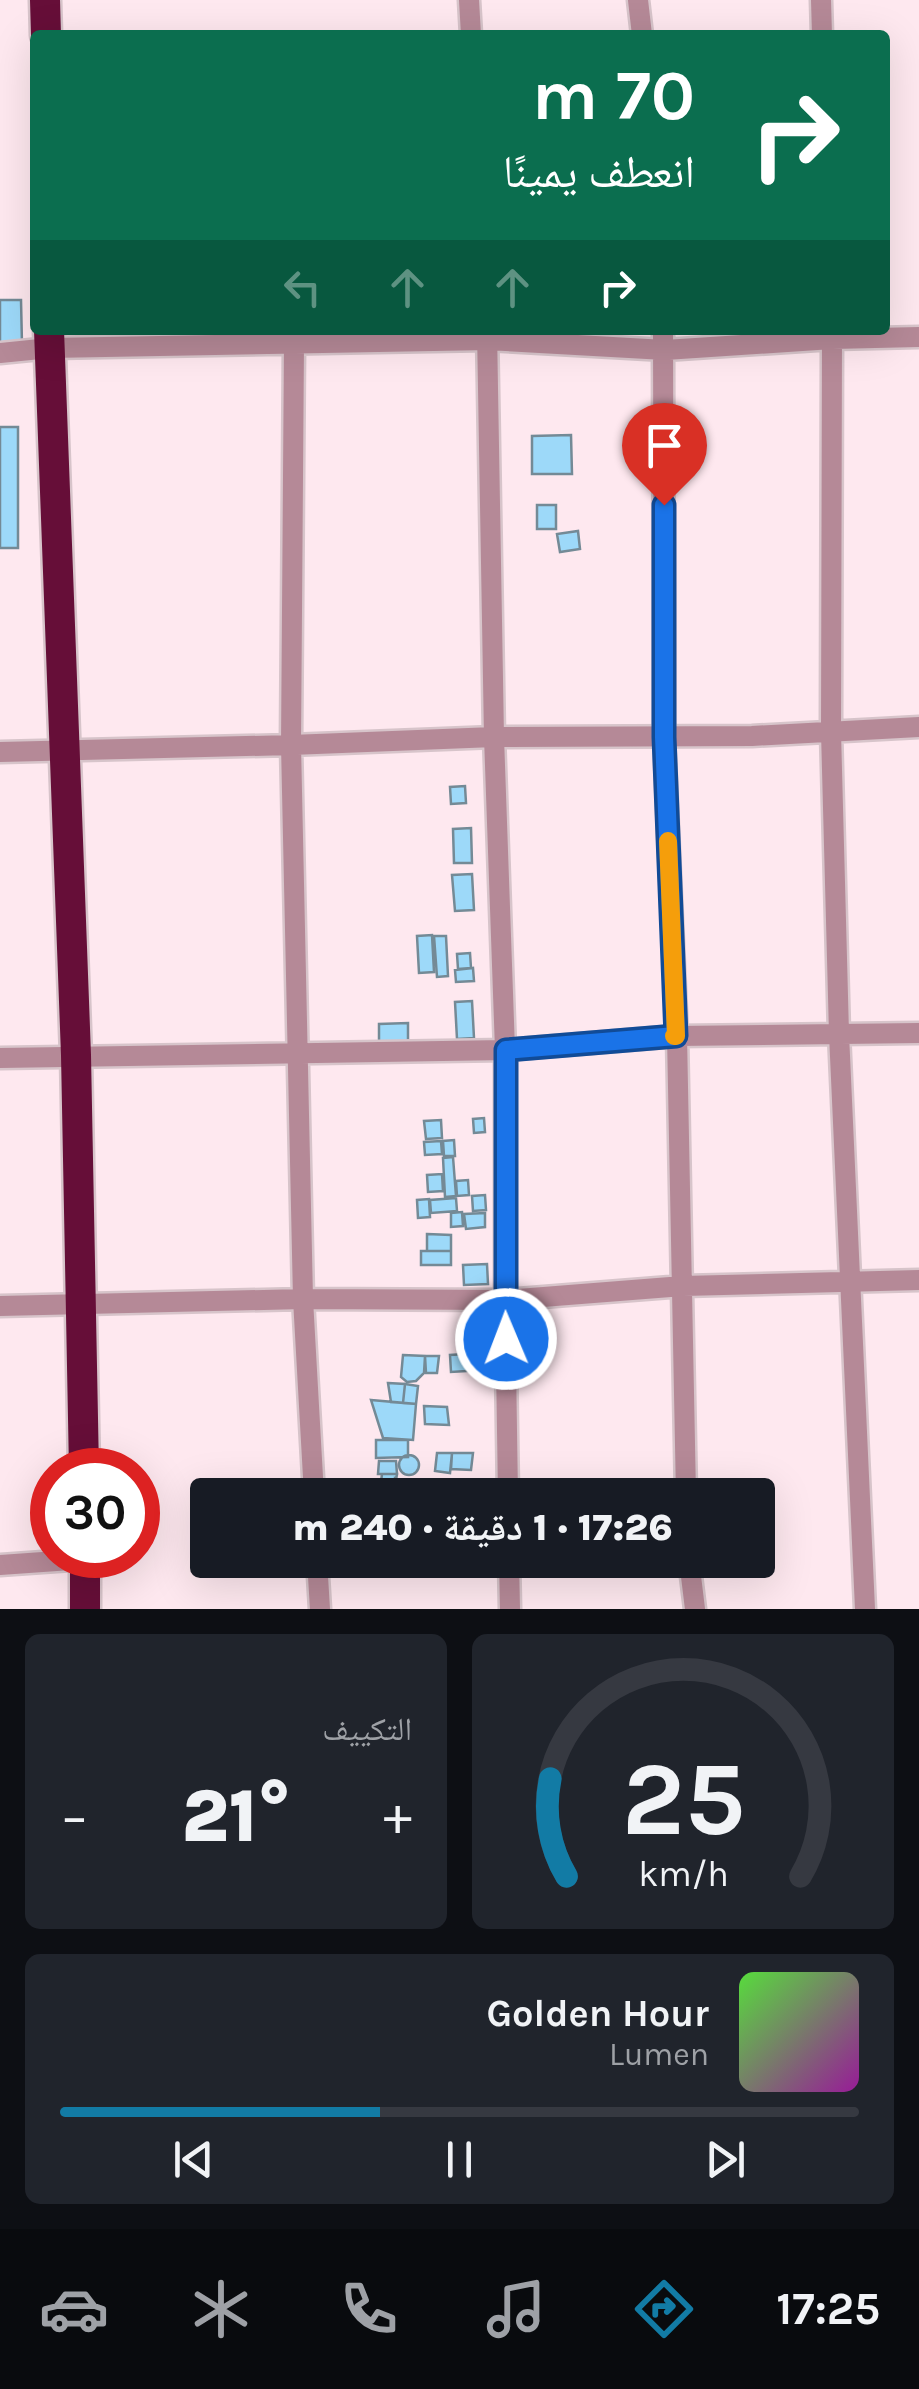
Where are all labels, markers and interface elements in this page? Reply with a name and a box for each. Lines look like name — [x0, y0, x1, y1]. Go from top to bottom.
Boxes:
text: 70 m — [532, 55, 695, 137]
icon: right — [730, 70, 860, 200]
text: انعطف يمينًا — [503, 146, 695, 198]
icon: left — [275, 260, 330, 315]
icon: ahead — [380, 260, 435, 315]
icon: ahead — [485, 260, 540, 315]
icon: right — [590, 260, 645, 315]
pin — [622, 403, 707, 506]
icon: arrive — [637, 418, 692, 473]
position arrow — [454, 1287, 558, 1391]
speed limit sign: 30 — [30, 1448, 160, 1578]
text: 17:26 · 1 دقيقة · 240 m — [292, 1505, 673, 1550]
text: التكييف — [322, 1711, 412, 1748]
text: 25 — [621, 1739, 745, 1860]
text: 21° — [181, 1772, 291, 1860]
text: − — [60, 1784, 89, 1848]
text: + — [383, 1784, 412, 1848]
text: km/h — [638, 1853, 728, 1895]
text: Golden Hour — [486, 1991, 709, 2036]
text: Lumen — [609, 2036, 709, 2073]
icon: previous — [166, 2132, 221, 2187]
icon: pause — [432, 2132, 487, 2187]
icon: next — [698, 2132, 753, 2187]
icon: car — [39, 2274, 109, 2344]
icon: climate — [186, 2274, 256, 2344]
icon: phone — [334, 2274, 404, 2344]
icon: music — [481, 2274, 551, 2344]
icon: directions — [629, 2274, 699, 2344]
text: 17:25 — [776, 2283, 880, 2335]

